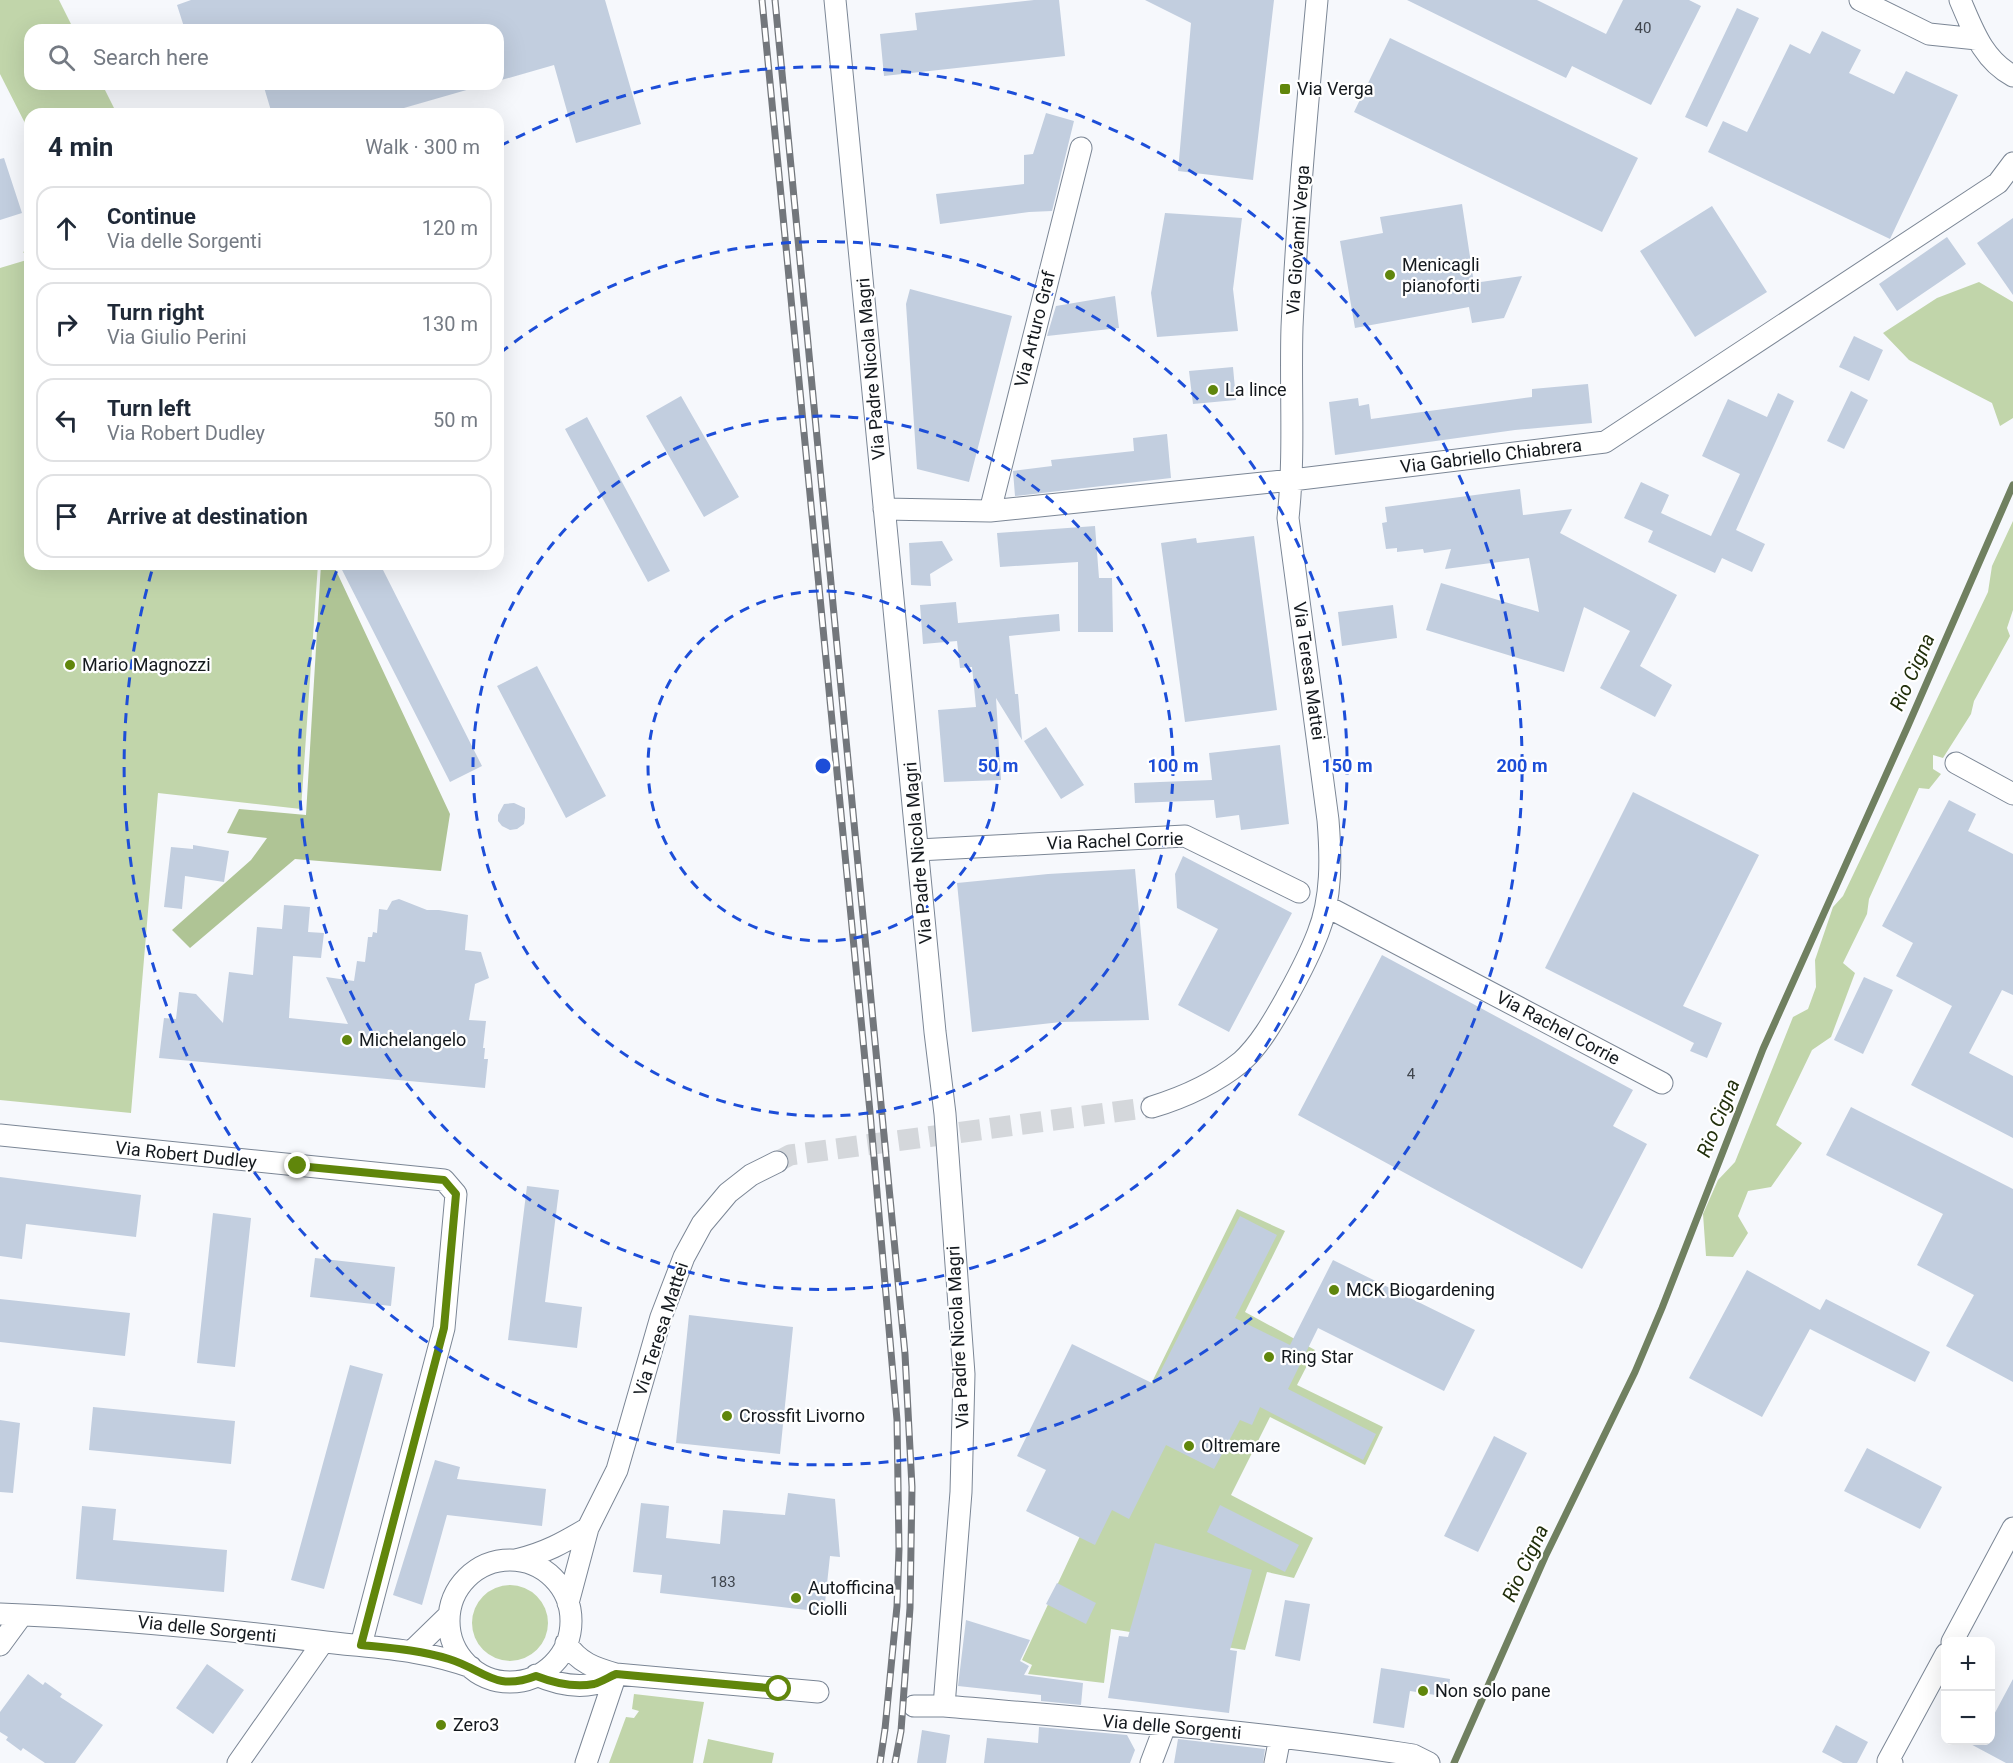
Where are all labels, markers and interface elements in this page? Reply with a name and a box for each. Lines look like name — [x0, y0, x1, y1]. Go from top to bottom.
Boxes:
house number: 40 — [1635, 19, 1651, 37]
search box — [24, 24, 504, 90]
icon: search — [45, 41, 78, 74]
text: Search here — [93, 45, 209, 70]
place label: Via Verga — [1297, 78, 1374, 99]
marker: Via Verga — [1278, 82, 1292, 96]
text: 4 min — [48, 132, 113, 162]
text: Walk · 300 m — [365, 135, 480, 159]
street label: Via Giovanni Verga — [1282, 164, 1313, 316]
text: Continue — [107, 204, 196, 229]
icon: ahead — [50, 212, 83, 245]
text: 120 m — [422, 216, 478, 240]
text: Via delle Sorgenti — [107, 229, 262, 253]
place label: Menicagli pianoforti — [1402, 254, 1480, 296]
street label: Via Arturo Graf — [1010, 268, 1059, 389]
marker: Menicagli pianoforti — [1383, 268, 1397, 282]
street label: Via Padre Nicola Magri — [852, 277, 889, 461]
text: Turn right — [107, 300, 204, 325]
icon: right — [50, 308, 83, 341]
text: 130 m — [422, 312, 478, 336]
text: Via Giulio Perini — [107, 325, 247, 349]
place label: La lince — [1225, 379, 1287, 400]
marker: La lince — [1206, 383, 1220, 397]
text: Turn left — [107, 396, 191, 421]
icon: left — [50, 404, 83, 437]
text: 50 m — [433, 408, 478, 432]
text: Via Robert Dudley — [107, 421, 265, 445]
street label: Via Gabriello Chiabrera — [1399, 434, 1583, 477]
icon: arrive — [50, 500, 83, 533]
text: Arrive at destination — [107, 504, 308, 529]
street label: Via Teresa Mattei — [1289, 600, 1330, 741]
water label: Rio Cigna — [1884, 630, 1940, 714]
place label: Mario Magnozzi — [82, 654, 211, 675]
marker: Mario Magnozzi — [63, 658, 77, 672]
text: 50 m — [978, 755, 1018, 776]
text: 100 m — [1147, 755, 1199, 776]
text: 150 m — [1321, 755, 1373, 776]
text: 200 m — [1496, 755, 1548, 776]
centre of rings — [813, 756, 833, 776]
street label: Via Padre Nicola Magri — [899, 761, 936, 945]
street label: Via Rachel Corrie — [1046, 828, 1184, 853]
street label: Via Rachel Corrie — [1493, 986, 1624, 1069]
place label: Michelangelo — [359, 1029, 466, 1050]
marker: Michelangelo — [340, 1033, 354, 1047]
house number: 4 — [1407, 1065, 1416, 1083]
water label: Rio Cigna — [1691, 1075, 1745, 1161]
street label: Via Robert Dudley — [114, 1137, 258, 1172]
route end — [284, 1152, 310, 1178]
street label: Via Padre Nicola Magri — [942, 1245, 973, 1429]
street label: Via Teresa Mattei — [629, 1259, 692, 1398]
place label: MCK Biogardening — [1346, 1279, 1495, 1300]
marker: MCK Biogardening — [1327, 1283, 1341, 1297]
place label: Ring Star — [1281, 1346, 1353, 1367]
marker: Ring Star — [1262, 1350, 1276, 1364]
place label: Crossfit Livorno — [739, 1405, 865, 1426]
marker: Crossfit Livorno — [720, 1409, 734, 1423]
place label: Oltremare — [1201, 1435, 1280, 1456]
marker: Oltremare — [1182, 1439, 1196, 1453]
water label: Rio Cigna — [1497, 1521, 1553, 1605]
house number: 183 — [710, 1573, 736, 1591]
place label: Autofficina Ciolli — [808, 1577, 894, 1619]
marker: Autofficina Ciolli — [789, 1591, 803, 1605]
street label: Via delle Sorgenti — [137, 1611, 277, 1646]
map controls — [1941, 1637, 1995, 1745]
button: + — [1941, 1637, 1995, 1691]
route start — [765, 1675, 791, 1701]
place label: Non solo pane — [1435, 1680, 1551, 1701]
marker: Non solo pane — [1416, 1684, 1430, 1698]
button: − — [1941, 1691, 1995, 1745]
street label: Via delle Sorgenti — [1102, 1710, 1242, 1743]
place label: Zero3 — [453, 1714, 499, 1735]
marker: Zero3 — [434, 1718, 448, 1732]

